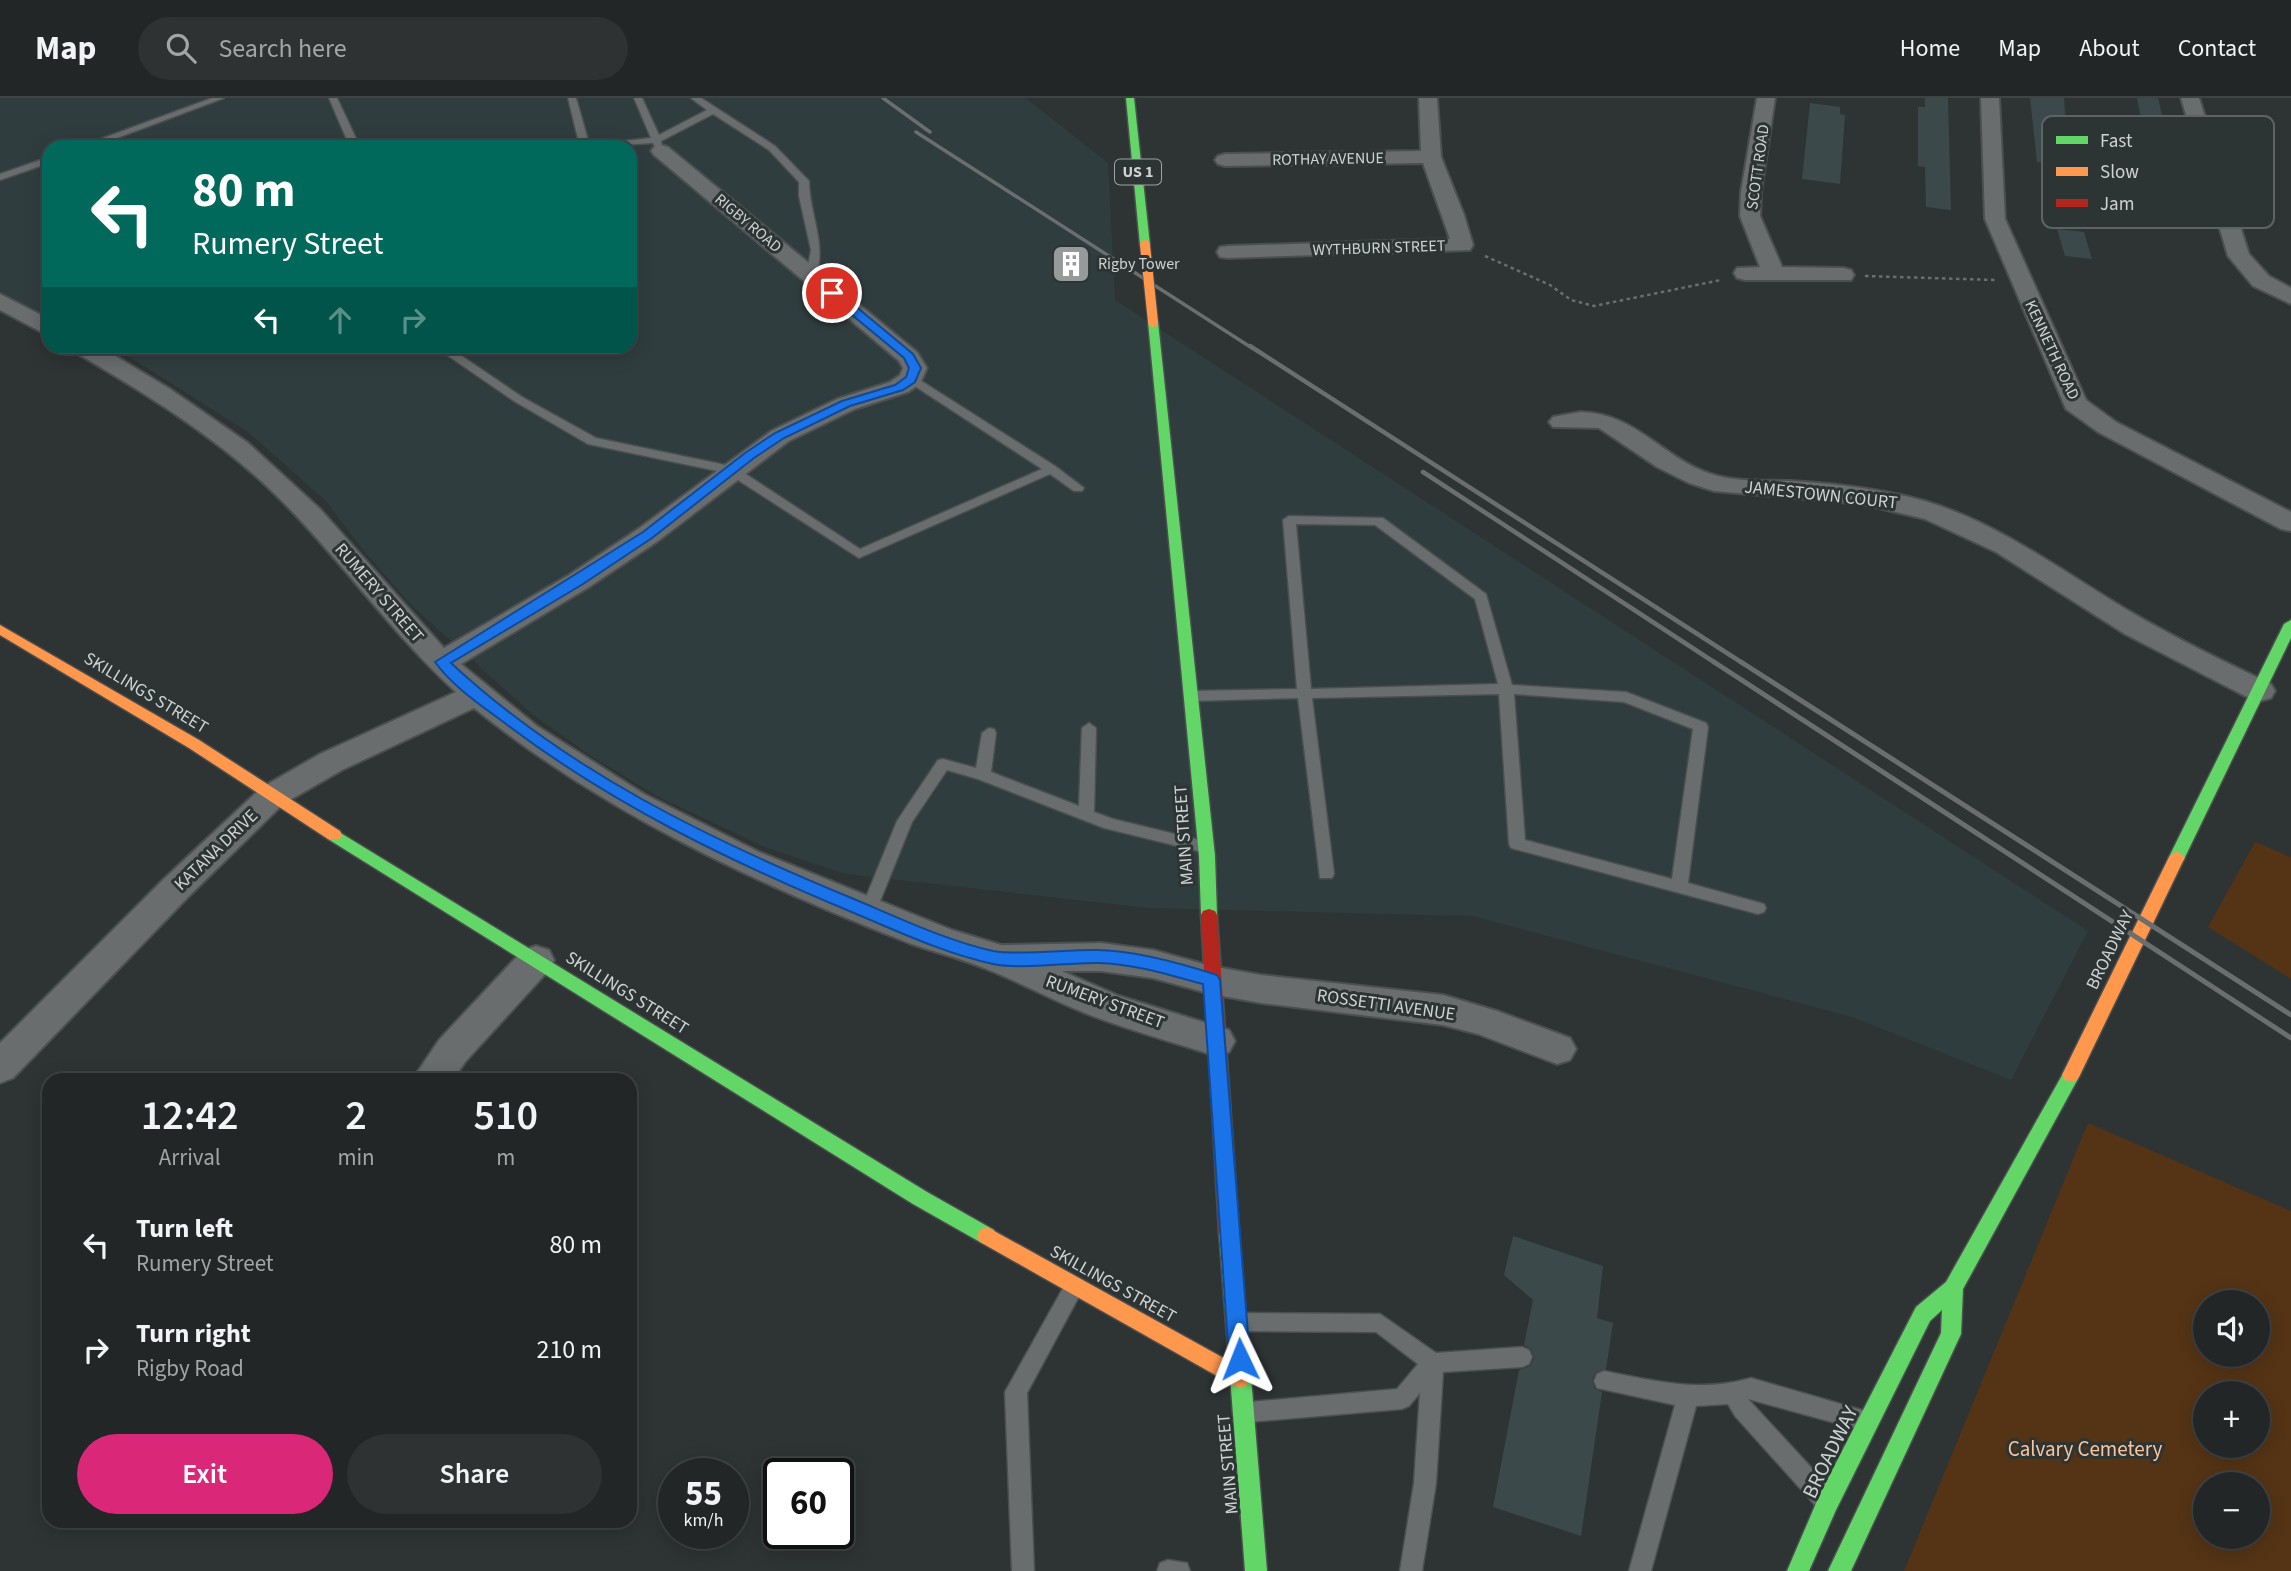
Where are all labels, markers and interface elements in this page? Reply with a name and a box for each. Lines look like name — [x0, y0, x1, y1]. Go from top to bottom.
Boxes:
search box — [138, 17, 628, 80]
text: Map — [35, 25, 96, 72]
icon: search — [162, 29, 200, 67]
text: Search here — [218, 30, 347, 67]
text: Home — [1900, 31, 1960, 66]
text: Map — [1998, 31, 2041, 66]
text: About — [2079, 31, 2140, 66]
text: Contact — [2178, 31, 2256, 66]
legend — [2042, 116, 2274, 228]
street label: SCOTT ROAD — [1741, 123, 1775, 211]
text: Fast — [2100, 128, 2133, 155]
street label: ROTHAY AVENUE — [1272, 147, 1384, 171]
text: 80 m — [192, 156, 296, 226]
road number: US 1 — [1115, 159, 1161, 184]
text: Slow — [2100, 159, 2139, 186]
icon: left — [77, 168, 168, 259]
street label: RIGBY ROAD — [710, 188, 786, 258]
text: Jam — [2100, 191, 2134, 218]
text: Rumery Street — [192, 221, 383, 267]
street label: WYTHBURN STREET — [1312, 235, 1446, 261]
building icon: Rigby Tower — [1050, 243, 1092, 285]
place label: Rigby Tower — [1098, 253, 1180, 275]
pin — [802, 263, 862, 323]
icon: arrive — [813, 274, 851, 312]
street label: KENNETH ROAD — [2019, 297, 2085, 403]
icon: left — [248, 301, 286, 339]
icon: ahead — [321, 301, 359, 339]
icon: right — [394, 301, 432, 339]
street label: JAMESTOWN COURT — [1743, 475, 1899, 515]
street label: RUMERY STREET — [329, 538, 430, 648]
street label: SKILLINGS STREET — [79, 646, 213, 740]
street label: MAIN STREET — [1168, 784, 1200, 886]
street label: KATANA DRIVE — [169, 804, 263, 896]
street label: BROADWAY — [2080, 906, 2140, 994]
street label: SKILLINGS STREET — [561, 945, 694, 1041]
street label: RUMERY STREET — [1042, 969, 1168, 1035]
street label: ROSSETTI AVENUE — [1315, 983, 1457, 1027]
text: 12:42 — [141, 1086, 239, 1146]
text: 2 — [345, 1086, 367, 1146]
text: 510 — [474, 1086, 538, 1146]
text: Arrival — [159, 1141, 221, 1174]
text: min — [337, 1141, 375, 1174]
text: m — [496, 1141, 515, 1174]
text: Turn left — [136, 1210, 233, 1247]
icon: left — [77, 1226, 115, 1264]
text: 80 m — [549, 1226, 602, 1263]
street label: SKILLINGS STREET — [1045, 1239, 1181, 1329]
text: Rumery Street — [136, 1247, 274, 1280]
map controls — [2193, 1290, 2270, 1549]
button: sound — [2193, 1290, 2270, 1367]
text: Turn right — [136, 1315, 251, 1352]
position arrow — [1203, 1322, 1277, 1396]
icon: right — [77, 1331, 115, 1369]
text: 210 m — [536, 1331, 602, 1368]
text: Rigby Road — [136, 1352, 244, 1385]
button: + — [2193, 1381, 2270, 1458]
street label: BROADWAY — [1795, 1400, 1866, 1503]
street label: MAIN STREET — [1211, 1412, 1245, 1515]
button: Exit — [77, 1434, 333, 1514]
button: Share — [347, 1434, 602, 1514]
park label: Calvary Cemetery — [2008, 1434, 2162, 1464]
speed limit sign: 60 — [763, 1458, 854, 1549]
text: 55 — [685, 1469, 722, 1519]
button: − — [2193, 1472, 2270, 1549]
text: km/h — [684, 1508, 723, 1533]

